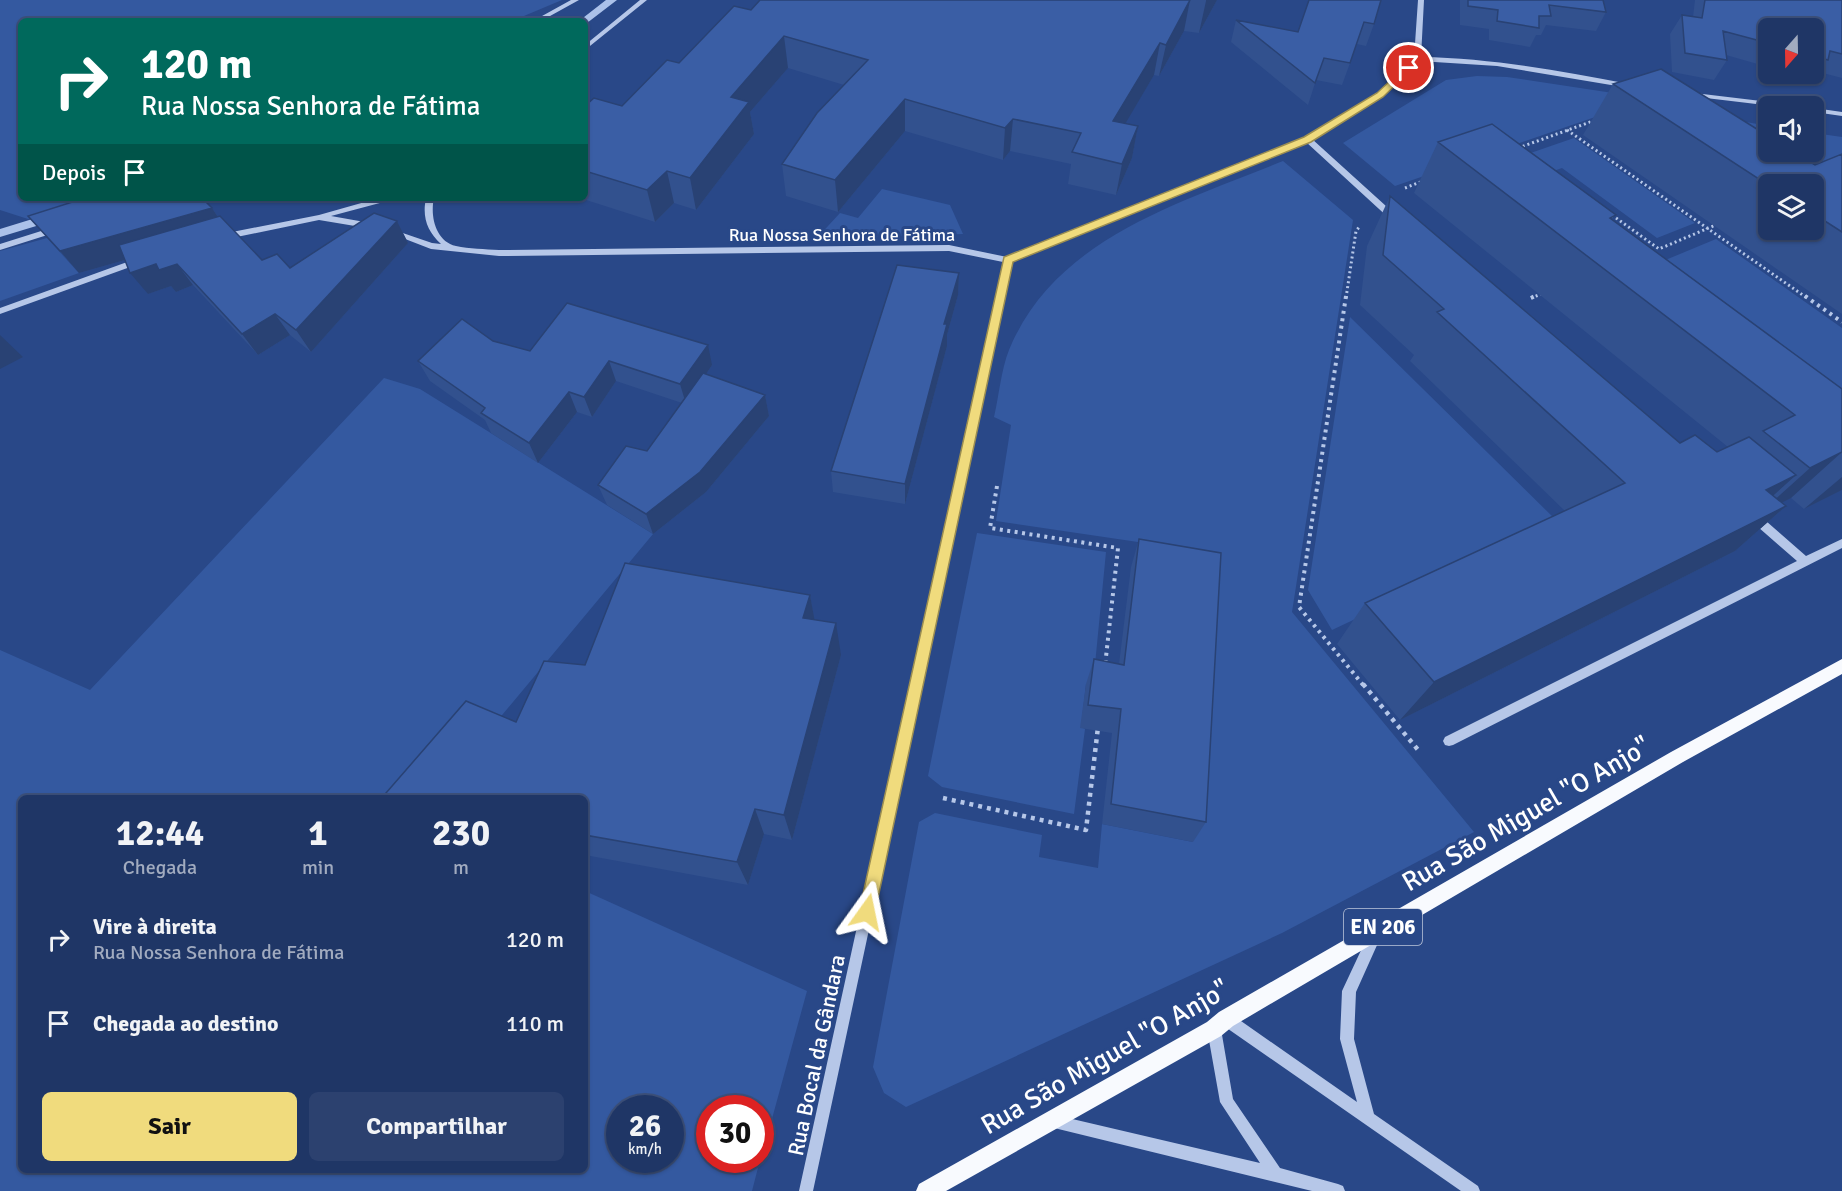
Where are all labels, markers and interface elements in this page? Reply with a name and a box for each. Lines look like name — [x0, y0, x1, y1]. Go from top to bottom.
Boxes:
north arrow — [1758, 18, 1824, 84]
map controls — [1758, 18, 1824, 240]
text: 120 m — [141, 39, 252, 90]
icon: right — [42, 42, 120, 120]
pin — [1383, 42, 1434, 93]
icon: arrive — [1392, 51, 1425, 84]
text: Rua Nossa Senhora de Fátima — [141, 90, 481, 123]
button: sound — [1758, 96, 1824, 162]
icon: arrive — [118, 156, 151, 189]
text: Depois — [42, 159, 106, 186]
button: layers — [1758, 174, 1824, 240]
street label: Rua Nossa Senhora de Fátima — [729, 224, 955, 246]
street label: Rua São Miguel "O Anjo" — [1396, 730, 1656, 899]
text: 12:44 — [116, 811, 204, 856]
text: 1 — [308, 811, 328, 856]
text: 230 — [432, 811, 490, 856]
text: Chegada — [123, 855, 197, 880]
text: min — [302, 855, 334, 880]
text: m — [453, 855, 469, 880]
position arrow — [835, 880, 899, 944]
road number: EN 206 — [1344, 909, 1422, 945]
text: Vire à direita — [93, 913, 217, 940]
icon: right — [42, 923, 75, 956]
text: 120 m — [506, 926, 564, 953]
text: Rua Nossa Senhora de Fátima — [93, 940, 345, 965]
street label: Rua Bocal da Gândara — [782, 952, 851, 1158]
street label: Rua São Miguel "O Anjo" — [975, 973, 1235, 1142]
icon: arrive — [42, 1007, 75, 1040]
text: Chegada ao destino — [93, 1010, 279, 1037]
text: 110 m — [506, 1010, 564, 1037]
button: Sair — [42, 1092, 297, 1161]
button: Compartilhar — [309, 1092, 564, 1161]
speed limit sign: 30 — [696, 1095, 774, 1173]
text: 26 — [629, 1108, 661, 1145]
text: km/h — [628, 1140, 662, 1158]

